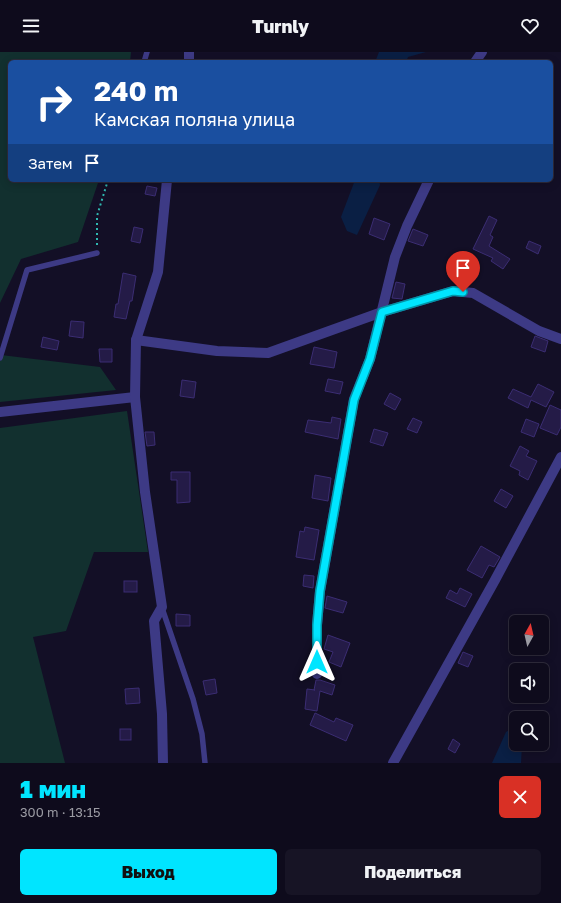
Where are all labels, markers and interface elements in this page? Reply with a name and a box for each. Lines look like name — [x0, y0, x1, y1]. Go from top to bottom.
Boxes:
icon: menu — [20, 15, 42, 37]
text: Turnly — [252, 15, 309, 37]
icon: heart — [519, 15, 541, 37]
text: 240 m — [94, 74, 178, 107]
icon: right — [28, 76, 80, 128]
text: Камская поляна улица — [94, 108, 295, 130]
icon: arrive — [81, 152, 103, 174]
text: Затем — [28, 154, 73, 172]
pin — [446, 251, 480, 292]
icon: arrive — [452, 257, 474, 279]
north arrow — [509, 615, 549, 655]
map controls — [509, 615, 549, 751]
position arrow — [296, 641, 338, 683]
button: sound — [509, 663, 549, 703]
button: search — [509, 711, 549, 751]
text: 1 мин — [20, 774, 86, 803]
button: close — [499, 776, 541, 818]
text: 300 m · 13:15 — [20, 804, 101, 820]
button: Выход — [20, 849, 277, 895]
button: Поделиться — [285, 849, 541, 895]

